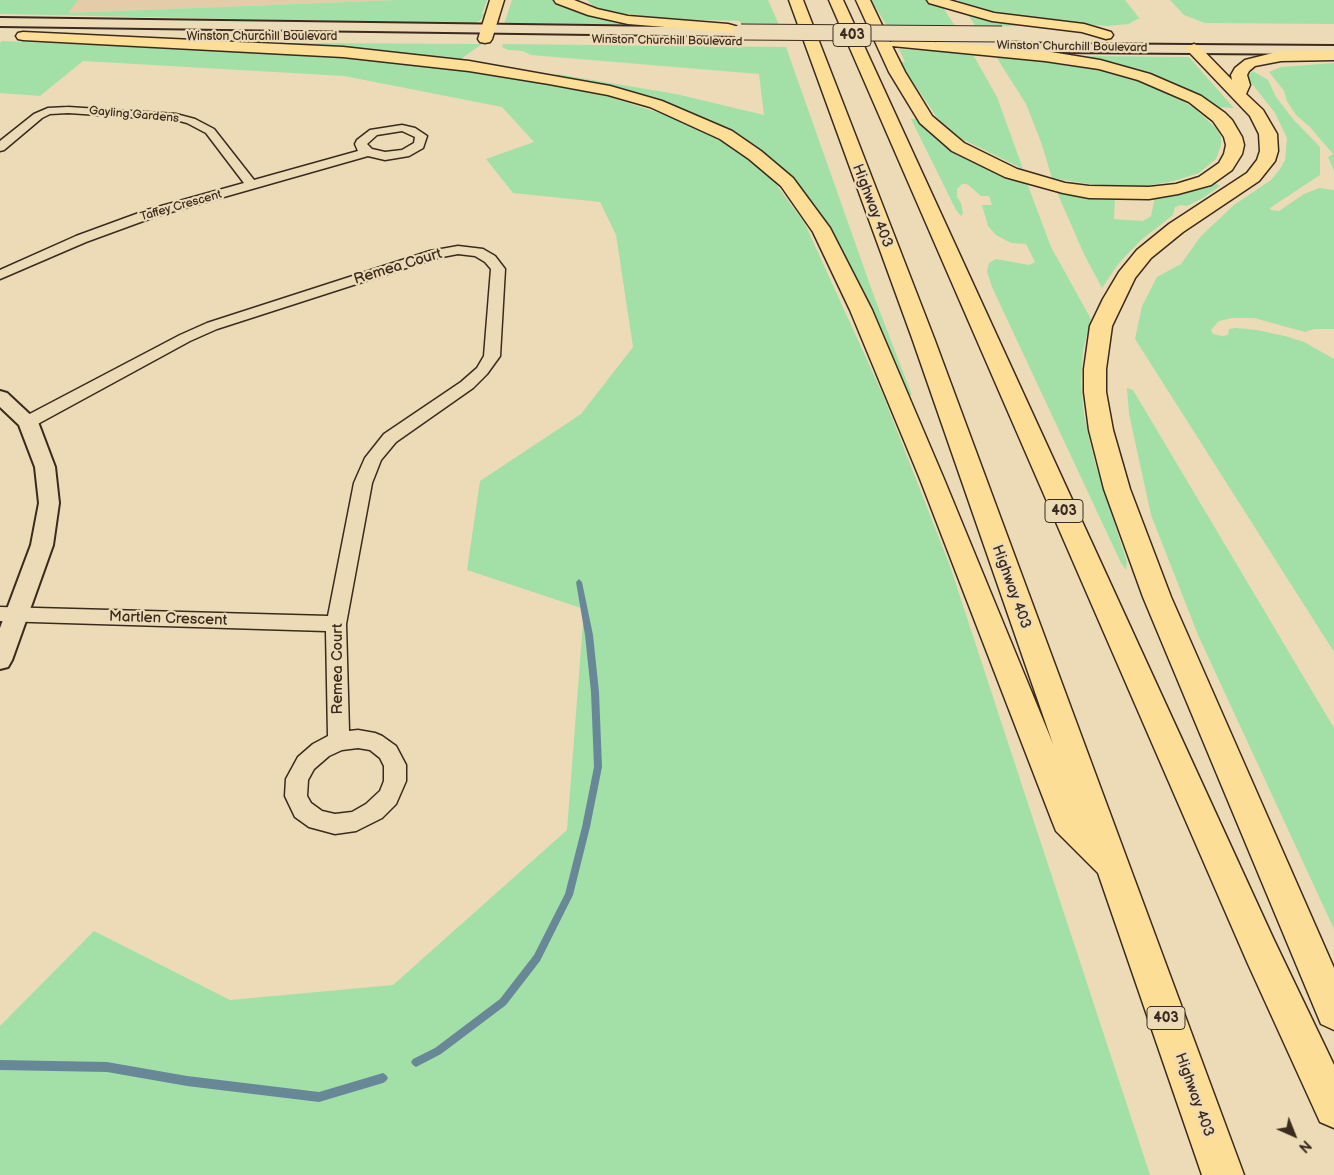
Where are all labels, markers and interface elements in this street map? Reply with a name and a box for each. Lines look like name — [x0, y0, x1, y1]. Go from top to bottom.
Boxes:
road number: 403 — [833, 24, 871, 46]
street label: Winston Churchill Boulevard — [187, 30, 337, 44]
street label: Winston Churchill Boulevard — [591, 32, 743, 50]
street label: Winston Churchill Boulevard — [996, 38, 1148, 56]
street label: Gayling Gardens — [88, 104, 180, 126]
street label: Highway 403 — [848, 162, 896, 250]
street label: Taffey Crescent — [139, 187, 223, 225]
street label: Remea Court — [352, 245, 444, 289]
road number: 403 — [1045, 500, 1083, 522]
street label: Highway 403 — [988, 543, 1034, 631]
street label: Martlen Crescent — [109, 608, 227, 630]
street label: Remea Court — [329, 624, 347, 714]
road number: 403 — [1147, 1006, 1185, 1030]
street label: Highway 403 — [1171, 1051, 1217, 1139]
north arrow — [1269, 1110, 1319, 1160]
text: N — [1295, 1136, 1314, 1156]

